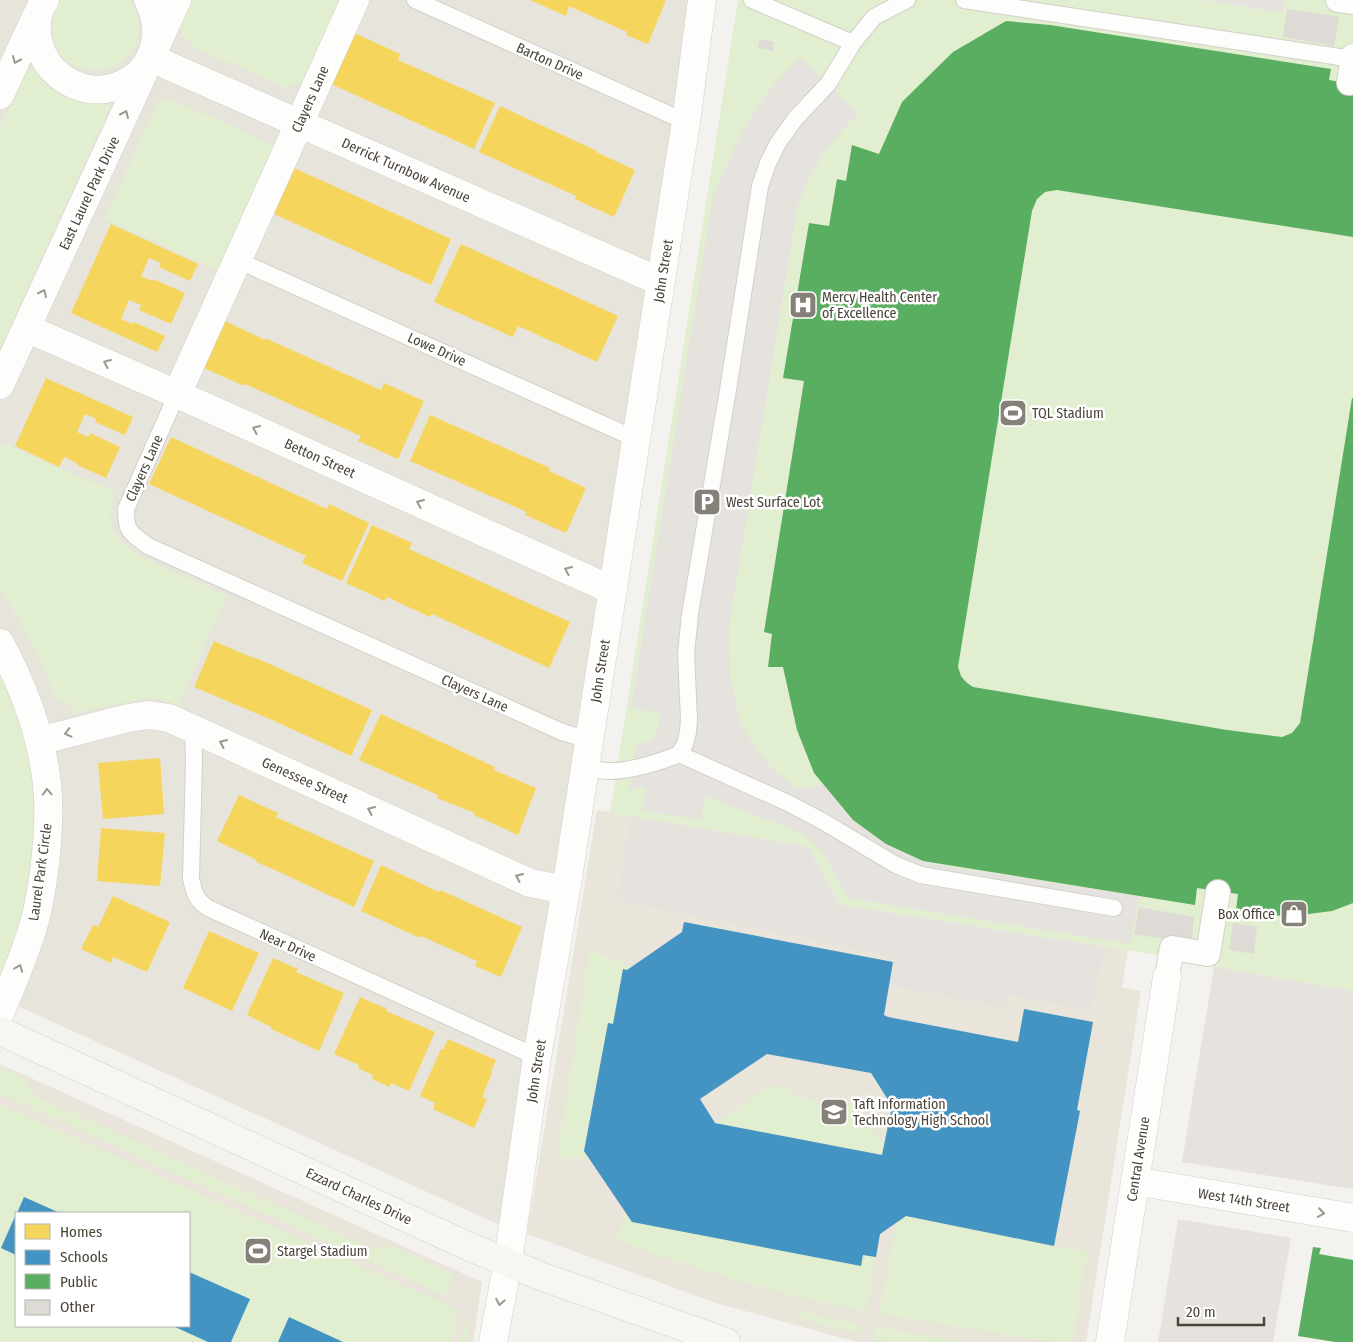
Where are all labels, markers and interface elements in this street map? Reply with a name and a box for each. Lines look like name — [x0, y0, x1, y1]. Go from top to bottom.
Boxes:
street label: Barton Drive — [514, 39, 586, 84]
one-way arrow — [12, 55, 22, 64]
street label: Clayers Lane — [288, 63, 333, 135]
one-way arrow — [118, 110, 129, 119]
street label: East Laurel Park Drive — [56, 134, 123, 253]
street label: Derrick Turnbow Avenue — [339, 134, 473, 207]
street label: John Street — [650, 238, 677, 304]
one-way arrow — [36, 289, 47, 298]
place label: Mercy Health Center of Excellence — [822, 289, 937, 322]
hospital icon: Mercy Health Center of Excellence — [788, 290, 818, 320]
street label: Lowe Drive — [405, 329, 469, 370]
one-way arrow — [103, 359, 112, 370]
sports icon: TQL Stadium — [998, 398, 1028, 428]
place label: TQL Stadium — [1032, 405, 1104, 422]
one-way arrow — [252, 425, 261, 436]
street label: Clayers Lane — [122, 432, 167, 504]
street label: Betton Street — [282, 435, 358, 482]
parking icon: West Surface Lot — [692, 487, 722, 517]
place label: West Surface Lot — [726, 494, 821, 511]
one-way arrow — [416, 499, 425, 510]
one-way arrow — [564, 566, 573, 576]
street label: John Street — [587, 638, 614, 704]
street label: Clayers Lane — [439, 671, 511, 716]
one-way arrow — [63, 727, 72, 738]
one-way arrow — [219, 738, 228, 749]
street label: Genessee Street — [259, 754, 351, 807]
one-way arrow — [41, 788, 52, 796]
one-way arrow — [367, 806, 376, 816]
street label: Laurel Park Circle — [25, 822, 56, 922]
one-way arrow — [515, 873, 524, 884]
shop icon: Box Office — [1279, 899, 1309, 929]
place label: Box Office — [1218, 906, 1275, 923]
street label: Near Drive — [257, 925, 319, 965]
one-way arrow — [12, 964, 23, 973]
street label: John Street — [523, 1038, 550, 1104]
place label: Taft Information Technology High School — [853, 1096, 989, 1129]
school or university icon: Taft Information Technology High School — [819, 1097, 849, 1127]
street label: Central Avenue — [1123, 1115, 1154, 1203]
street label: Ezzard Charles Drive — [303, 1164, 415, 1229]
street label: West 14th Street — [1197, 1185, 1292, 1216]
one-way arrow — [1317, 1207, 1325, 1217]
legend — [15, 1212, 190, 1327]
text: Homes — [60, 1223, 102, 1241]
sports icon: Stargel Stadium — [243, 1236, 273, 1266]
place label: Stargel Stadium — [277, 1243, 368, 1260]
text: Schools — [60, 1248, 108, 1266]
text: Public — [60, 1273, 98, 1291]
scale bar — [1178, 1294, 1264, 1326]
text: Other — [60, 1298, 96, 1316]
one-way arrow — [496, 1298, 506, 1306]
text: 20 m — [1186, 1303, 1216, 1321]

